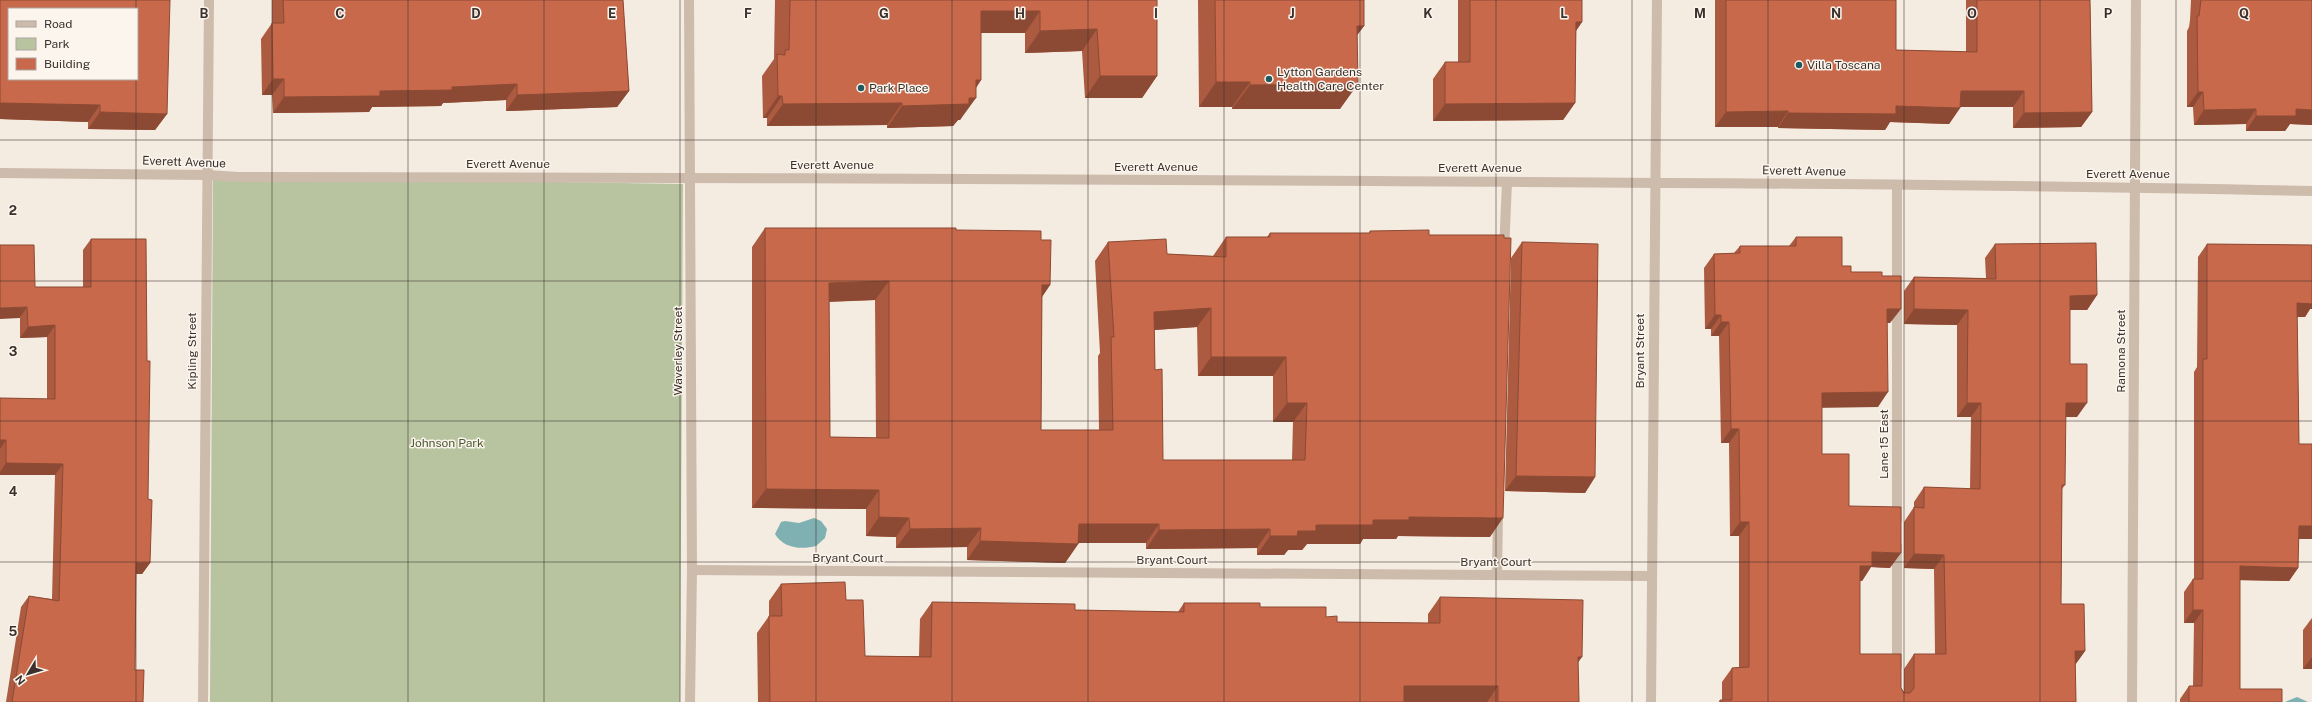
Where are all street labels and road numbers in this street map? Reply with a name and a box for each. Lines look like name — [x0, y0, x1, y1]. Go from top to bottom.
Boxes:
street label: Everett Avenue — [142, 154, 226, 170]
street label: Everett Avenue — [466, 157, 550, 171]
street label: Everett Avenue — [790, 158, 874, 172]
street label: Everett Avenue — [1114, 160, 1198, 174]
street label: Everett Avenue — [1438, 161, 1522, 175]
street label: Everett Avenue — [1762, 163, 1846, 179]
street label: Everett Avenue — [2086, 167, 2170, 181]
street label: Waverley Street — [671, 306, 685, 396]
street label: Ramona Street — [2114, 309, 2128, 393]
street label: Kipling Street — [185, 312, 199, 390]
street label: Bryant Street — [1633, 313, 1647, 389]
street label: Lane 15 East — [1877, 409, 1891, 479]
street label: Bryant Court — [812, 551, 884, 565]
street label: Bryant Court — [1136, 553, 1208, 567]
street label: Bryant Court — [1460, 555, 1532, 569]

